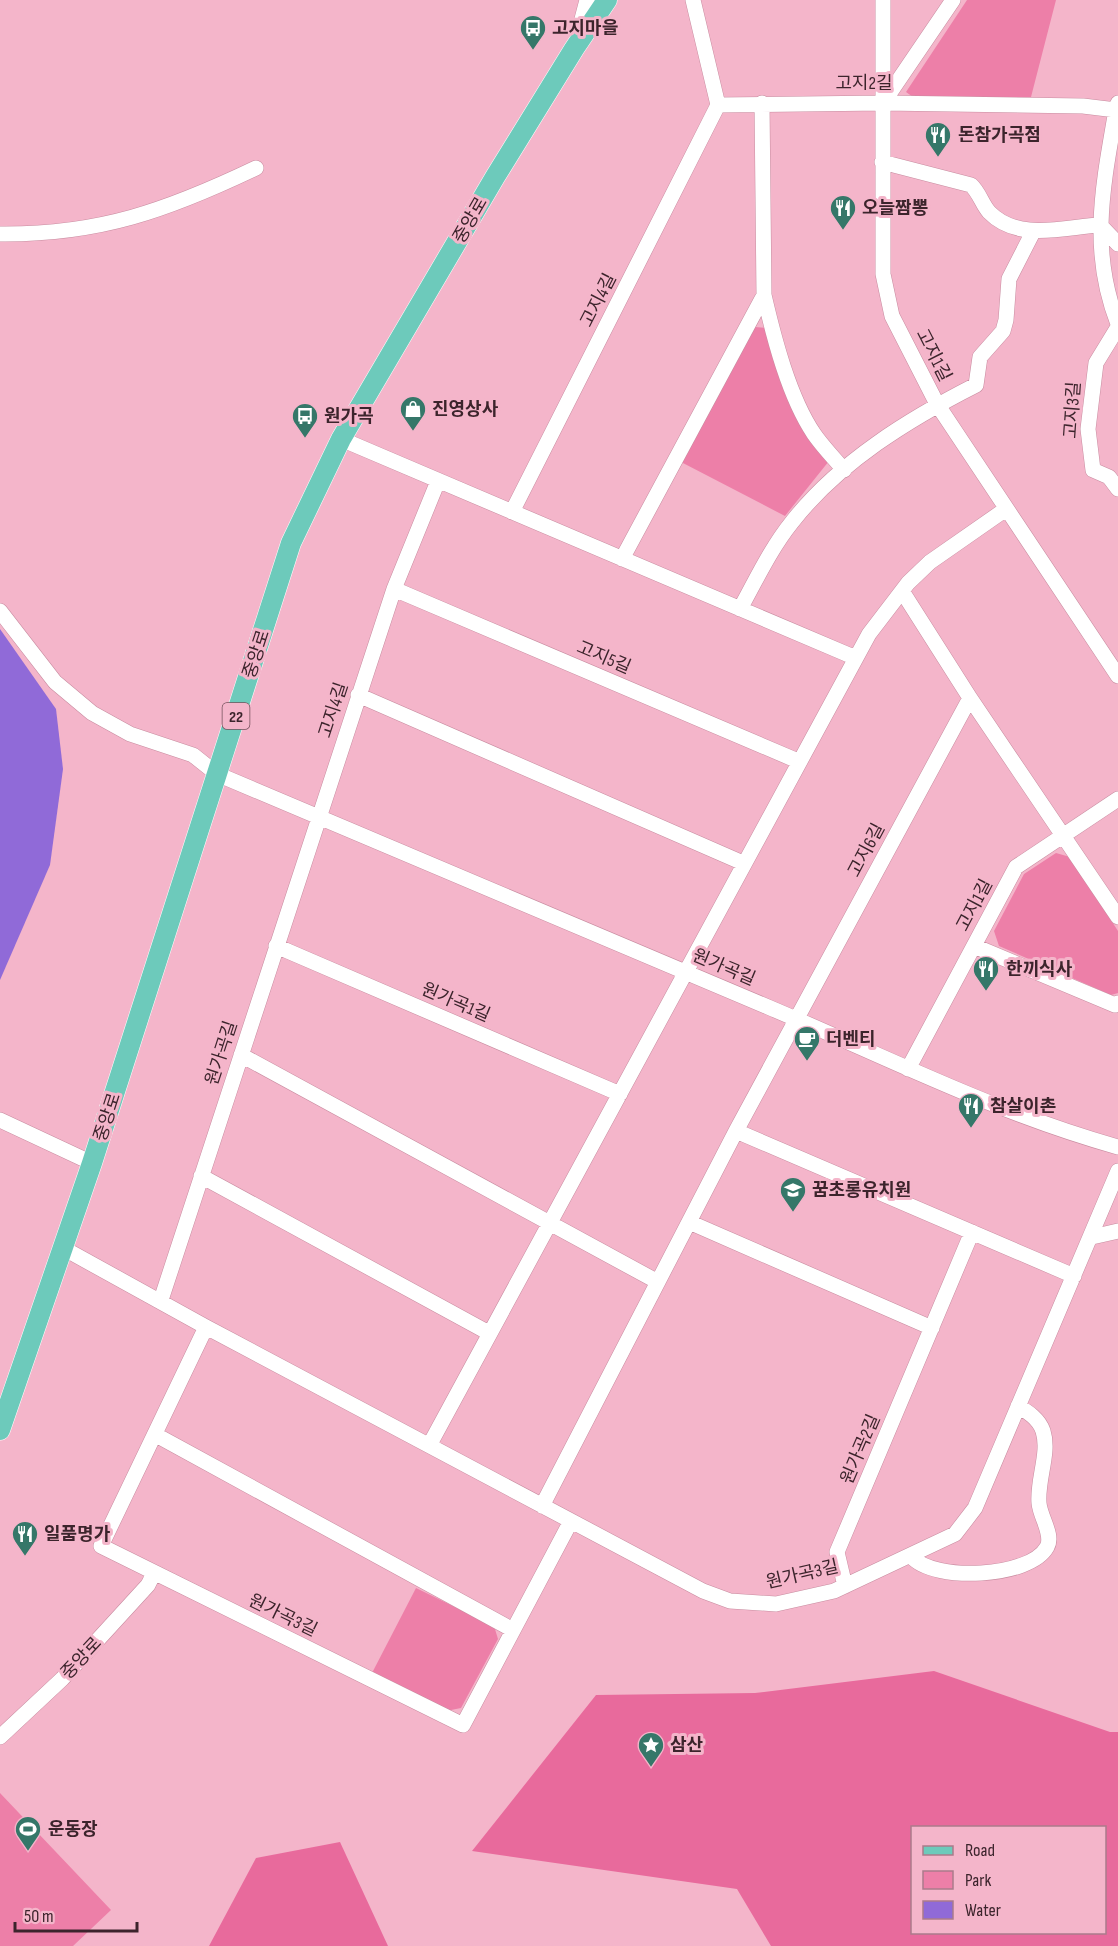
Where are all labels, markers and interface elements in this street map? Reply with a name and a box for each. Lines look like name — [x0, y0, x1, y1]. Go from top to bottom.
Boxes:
bus stop icon: 고지마을 — [518, 13, 548, 51]
place label: 고지마을 — [552, 18, 618, 39]
street label: 고지2길 — [835, 73, 893, 94]
restaurant icon: 돈참가곡점 — [923, 120, 953, 158]
place label: 돈참가곡점 — [958, 125, 1041, 146]
street label: 중앙로 — [449, 193, 492, 247]
restaurant icon: 오늘짬뽕 — [828, 193, 858, 231]
place label: 오늘짬뽕 — [862, 198, 928, 219]
street label: 고지4길 — [576, 270, 621, 330]
street label: 고지1길 — [911, 326, 956, 385]
street label: 고지3길 — [1060, 381, 1085, 439]
shop icon: 진영상사 — [398, 394, 428, 432]
place label: 진영상사 — [432, 399, 499, 420]
bus stop icon: 원가곡 — [290, 401, 320, 439]
place label: 원가곡 — [324, 406, 374, 427]
street label: 중앙로 — [239, 627, 274, 681]
street label: 고지5길 — [574, 637, 634, 678]
street label: 고지4길 — [315, 680, 352, 741]
road number: 22 — [222, 703, 250, 729]
street label: 고지6길 — [844, 820, 889, 881]
street label: 고지1길 — [952, 876, 997, 935]
street label: 원가곡길 — [689, 945, 758, 990]
restaurant icon: 한끼식사 — [971, 954, 1001, 992]
place label: 한끼식사 — [1006, 959, 1073, 980]
street label: 원가곡1길 — [418, 979, 493, 1026]
street label: 원가곡길 — [201, 1018, 242, 1088]
cafe icon: 더벤티 — [792, 1024, 822, 1062]
place label: 더벤티 — [826, 1029, 876, 1050]
street label: 중앙로 — [90, 1090, 125, 1144]
restaurant icon: 참살이촌 — [956, 1091, 986, 1129]
place label: 참살이촌 — [990, 1096, 1056, 1117]
school or university icon: 꿈초롱유치원 — [778, 1175, 808, 1213]
place label: 꿈초롱유치원 — [812, 1180, 911, 1201]
street label: 원가곡2길 — [836, 1411, 885, 1487]
restaurant icon: 일품명가 — [10, 1519, 40, 1557]
place label: 일품명가 — [44, 1524, 111, 1545]
street label: 원가곡3길 — [764, 1556, 840, 1593]
street label: 원가곡3길 — [245, 1590, 321, 1641]
street label: 중앙로 — [57, 1633, 106, 1684]
place icon: 삼산 — [636, 1730, 666, 1768]
place label: 삼산 — [670, 1735, 704, 1756]
sports icon: 운동장 — [13, 1814, 43, 1852]
place label: 운동장 — [48, 1819, 98, 1840]
legend — [911, 1826, 1106, 1934]
text: Road — [965, 1840, 995, 1861]
text: Park — [965, 1870, 991, 1891]
scale bar — [15, 1895, 136, 1933]
text: Water — [965, 1900, 1001, 1921]
text: 50 m — [24, 1906, 54, 1927]

